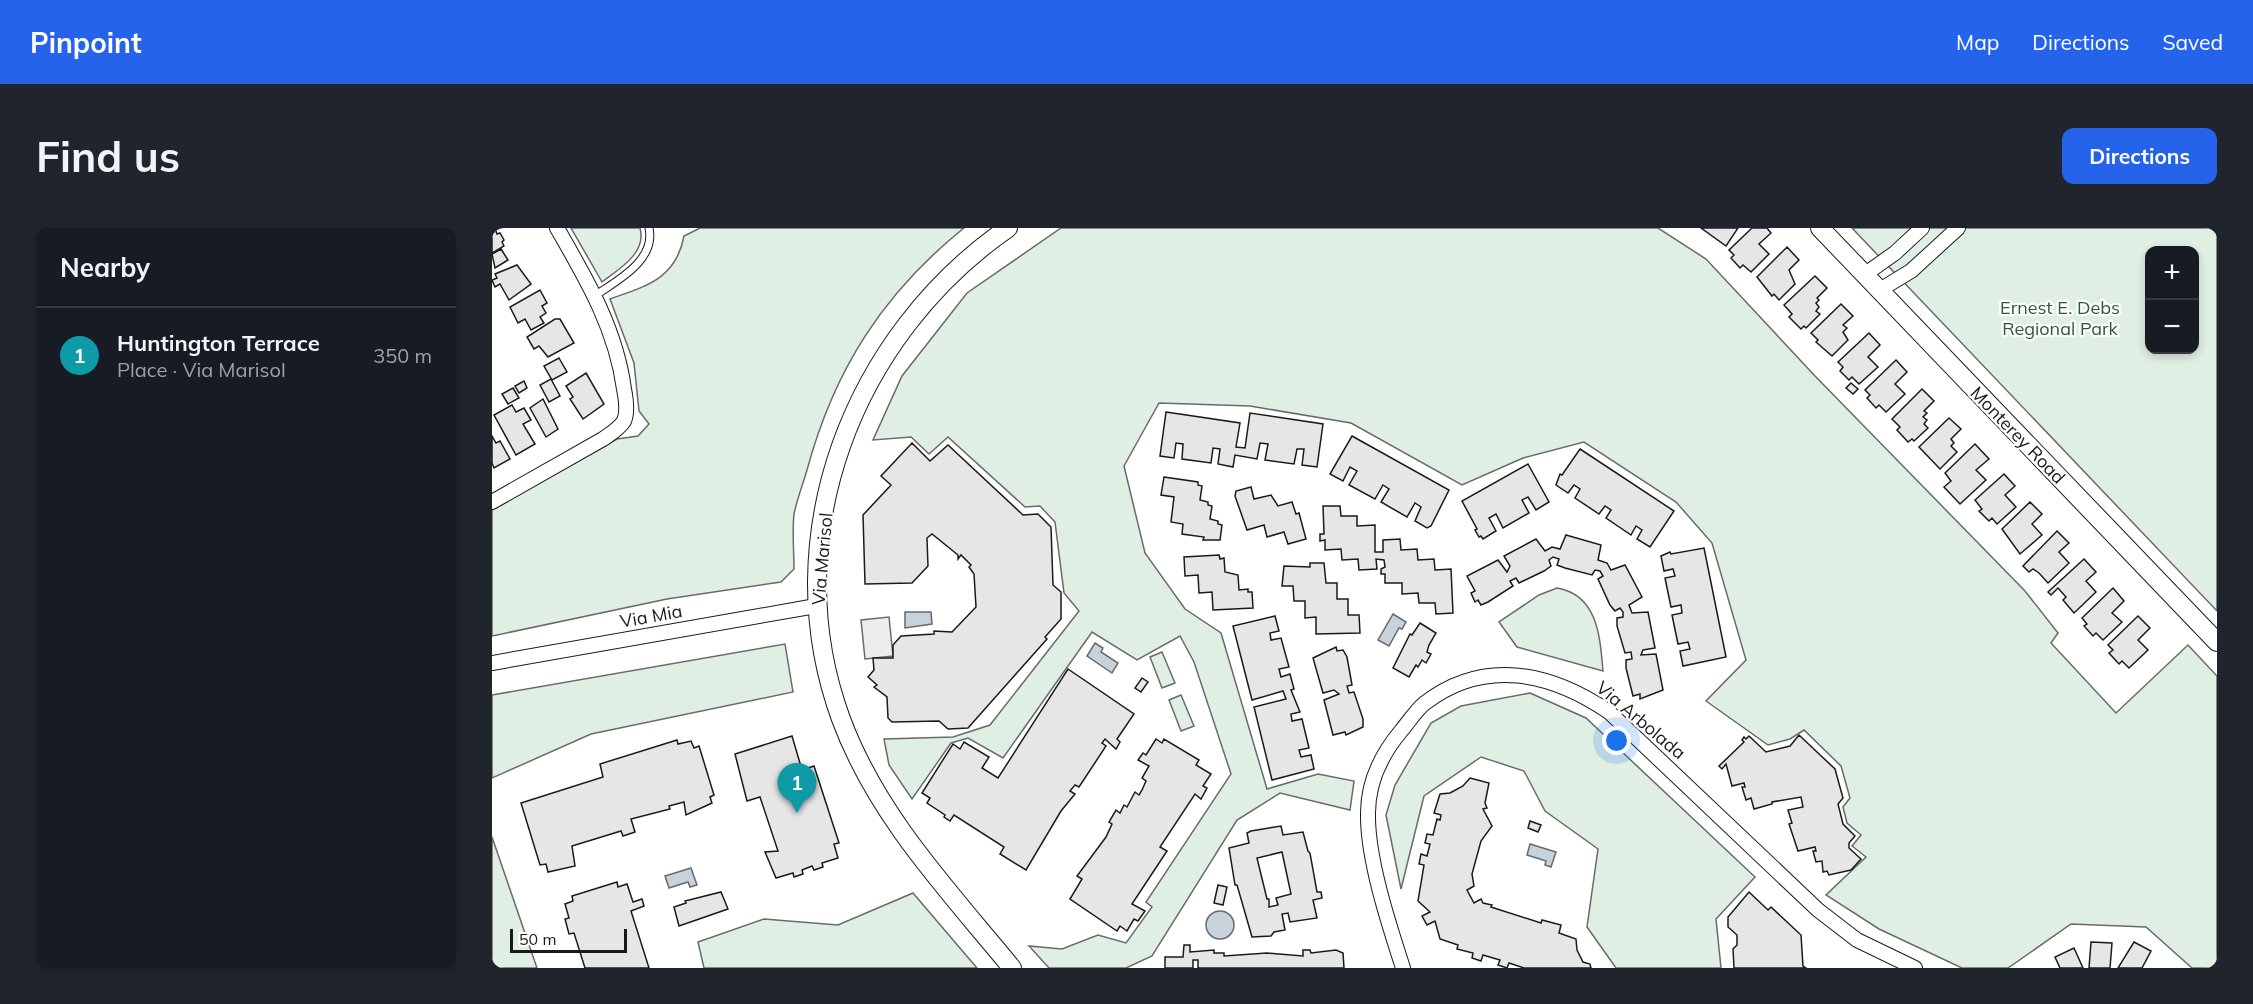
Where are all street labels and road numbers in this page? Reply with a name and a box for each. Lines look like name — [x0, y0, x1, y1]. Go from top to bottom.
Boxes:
street label: Monterey Road — [1966, 381, 2070, 489]
street label: Via Marisol — [806, 512, 838, 606]
street label: Via Mia — [618, 599, 684, 633]
street label: Via Arbolada — [1592, 676, 1690, 764]

